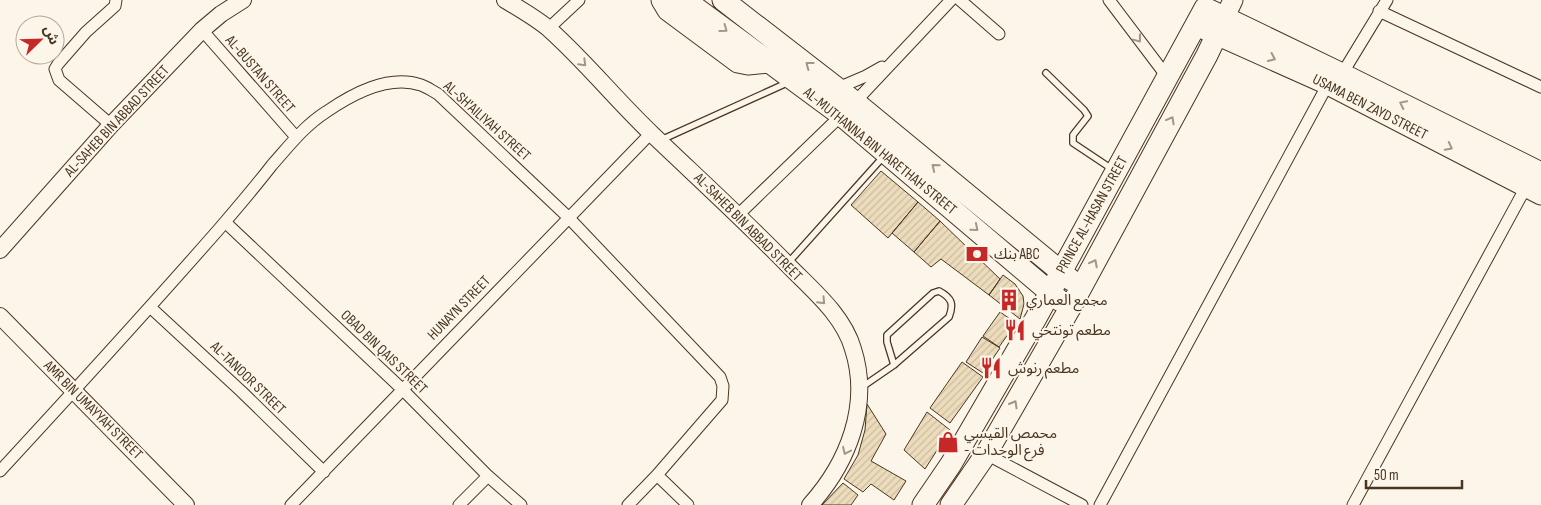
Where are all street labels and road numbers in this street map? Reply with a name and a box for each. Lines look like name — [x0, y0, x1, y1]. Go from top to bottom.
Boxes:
street label: AL-BUSTAN STREET — [220, 30, 299, 117]
street label: AL-SAHEB BIN ABBAD STREET — [60, 61, 174, 182]
street label: USAMA BEN ZAYD STREET — [1309, 70, 1431, 144]
street label: AL-SH'AILIYAH STREET — [439, 76, 535, 165]
street label: AL-MUTHANNA BIN HARETHAH STREET — [799, 83, 961, 219]
street label: PRINCE AL-HASAN STREET — [1052, 153, 1132, 277]
street label: AL-SAHEB BIN ABBAD STREET — [689, 168, 806, 285]
street label: HUNAYN STREET — [423, 272, 495, 344]
street label: OBAD BIN QAIS STREET — [337, 306, 431, 398]
street label: AL-TANOOR STREET — [206, 337, 290, 419]
street label: AMR BIN UMAYYAH STREET — [39, 356, 147, 464]

